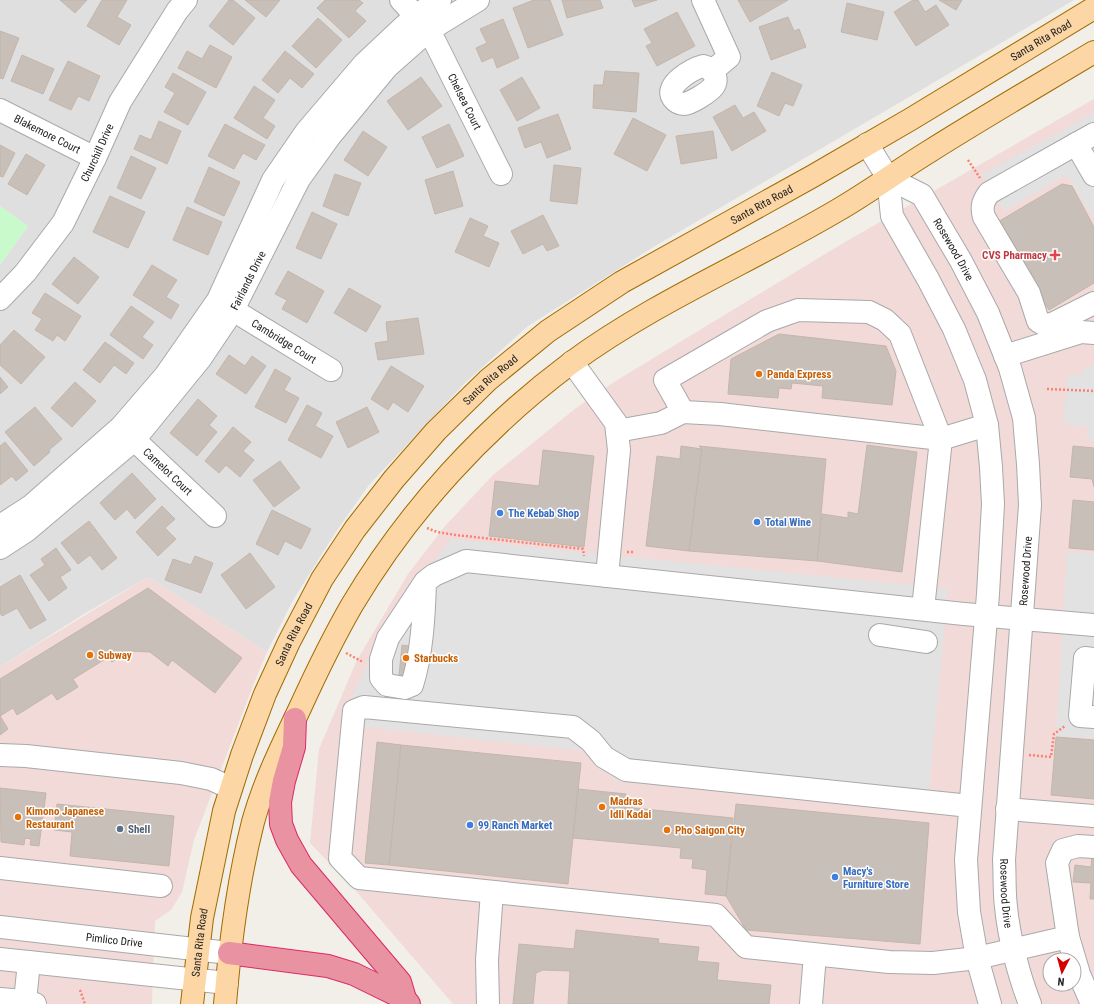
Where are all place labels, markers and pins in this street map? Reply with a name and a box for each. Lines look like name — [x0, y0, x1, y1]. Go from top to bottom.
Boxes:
place label: CVS Pharmacy — [982, 249, 1047, 262]
marker: CVS Pharmacy — [1050, 250, 1060, 260]
place label: Panda Express — [767, 368, 832, 381]
marker: Panda Express — [754, 369, 764, 379]
place label: The Kebab Shop — [508, 507, 580, 520]
marker: The Kebab Shop — [495, 508, 505, 518]
place label: Total Wine — [765, 516, 811, 529]
marker: Total Wine — [752, 517, 762, 527]
place label: Subway — [98, 649, 132, 662]
marker: Subway — [85, 650, 95, 660]
place label: Starbucks — [414, 652, 458, 665]
marker: Starbucks — [401, 653, 411, 663]
place label: Madras Idli Kadai — [610, 795, 651, 821]
marker: Madras Idli Kadai — [597, 802, 607, 812]
place label: Kimono Japanese Restaurant — [26, 805, 104, 831]
marker: Kimono Japanese Restaurant — [13, 812, 23, 822]
place label: 99 Ranch Market — [478, 819, 553, 832]
marker: 99 Ranch Market — [465, 820, 475, 830]
place label: Shell — [128, 823, 150, 836]
marker: Shell — [115, 824, 125, 834]
place label: Pho Saigon City — [675, 824, 745, 837]
marker: Pho Saigon City — [662, 825, 672, 835]
place label: Macy's Furniture Store — [843, 865, 909, 891]
marker: Macy's Furniture Store — [830, 872, 840, 882]

